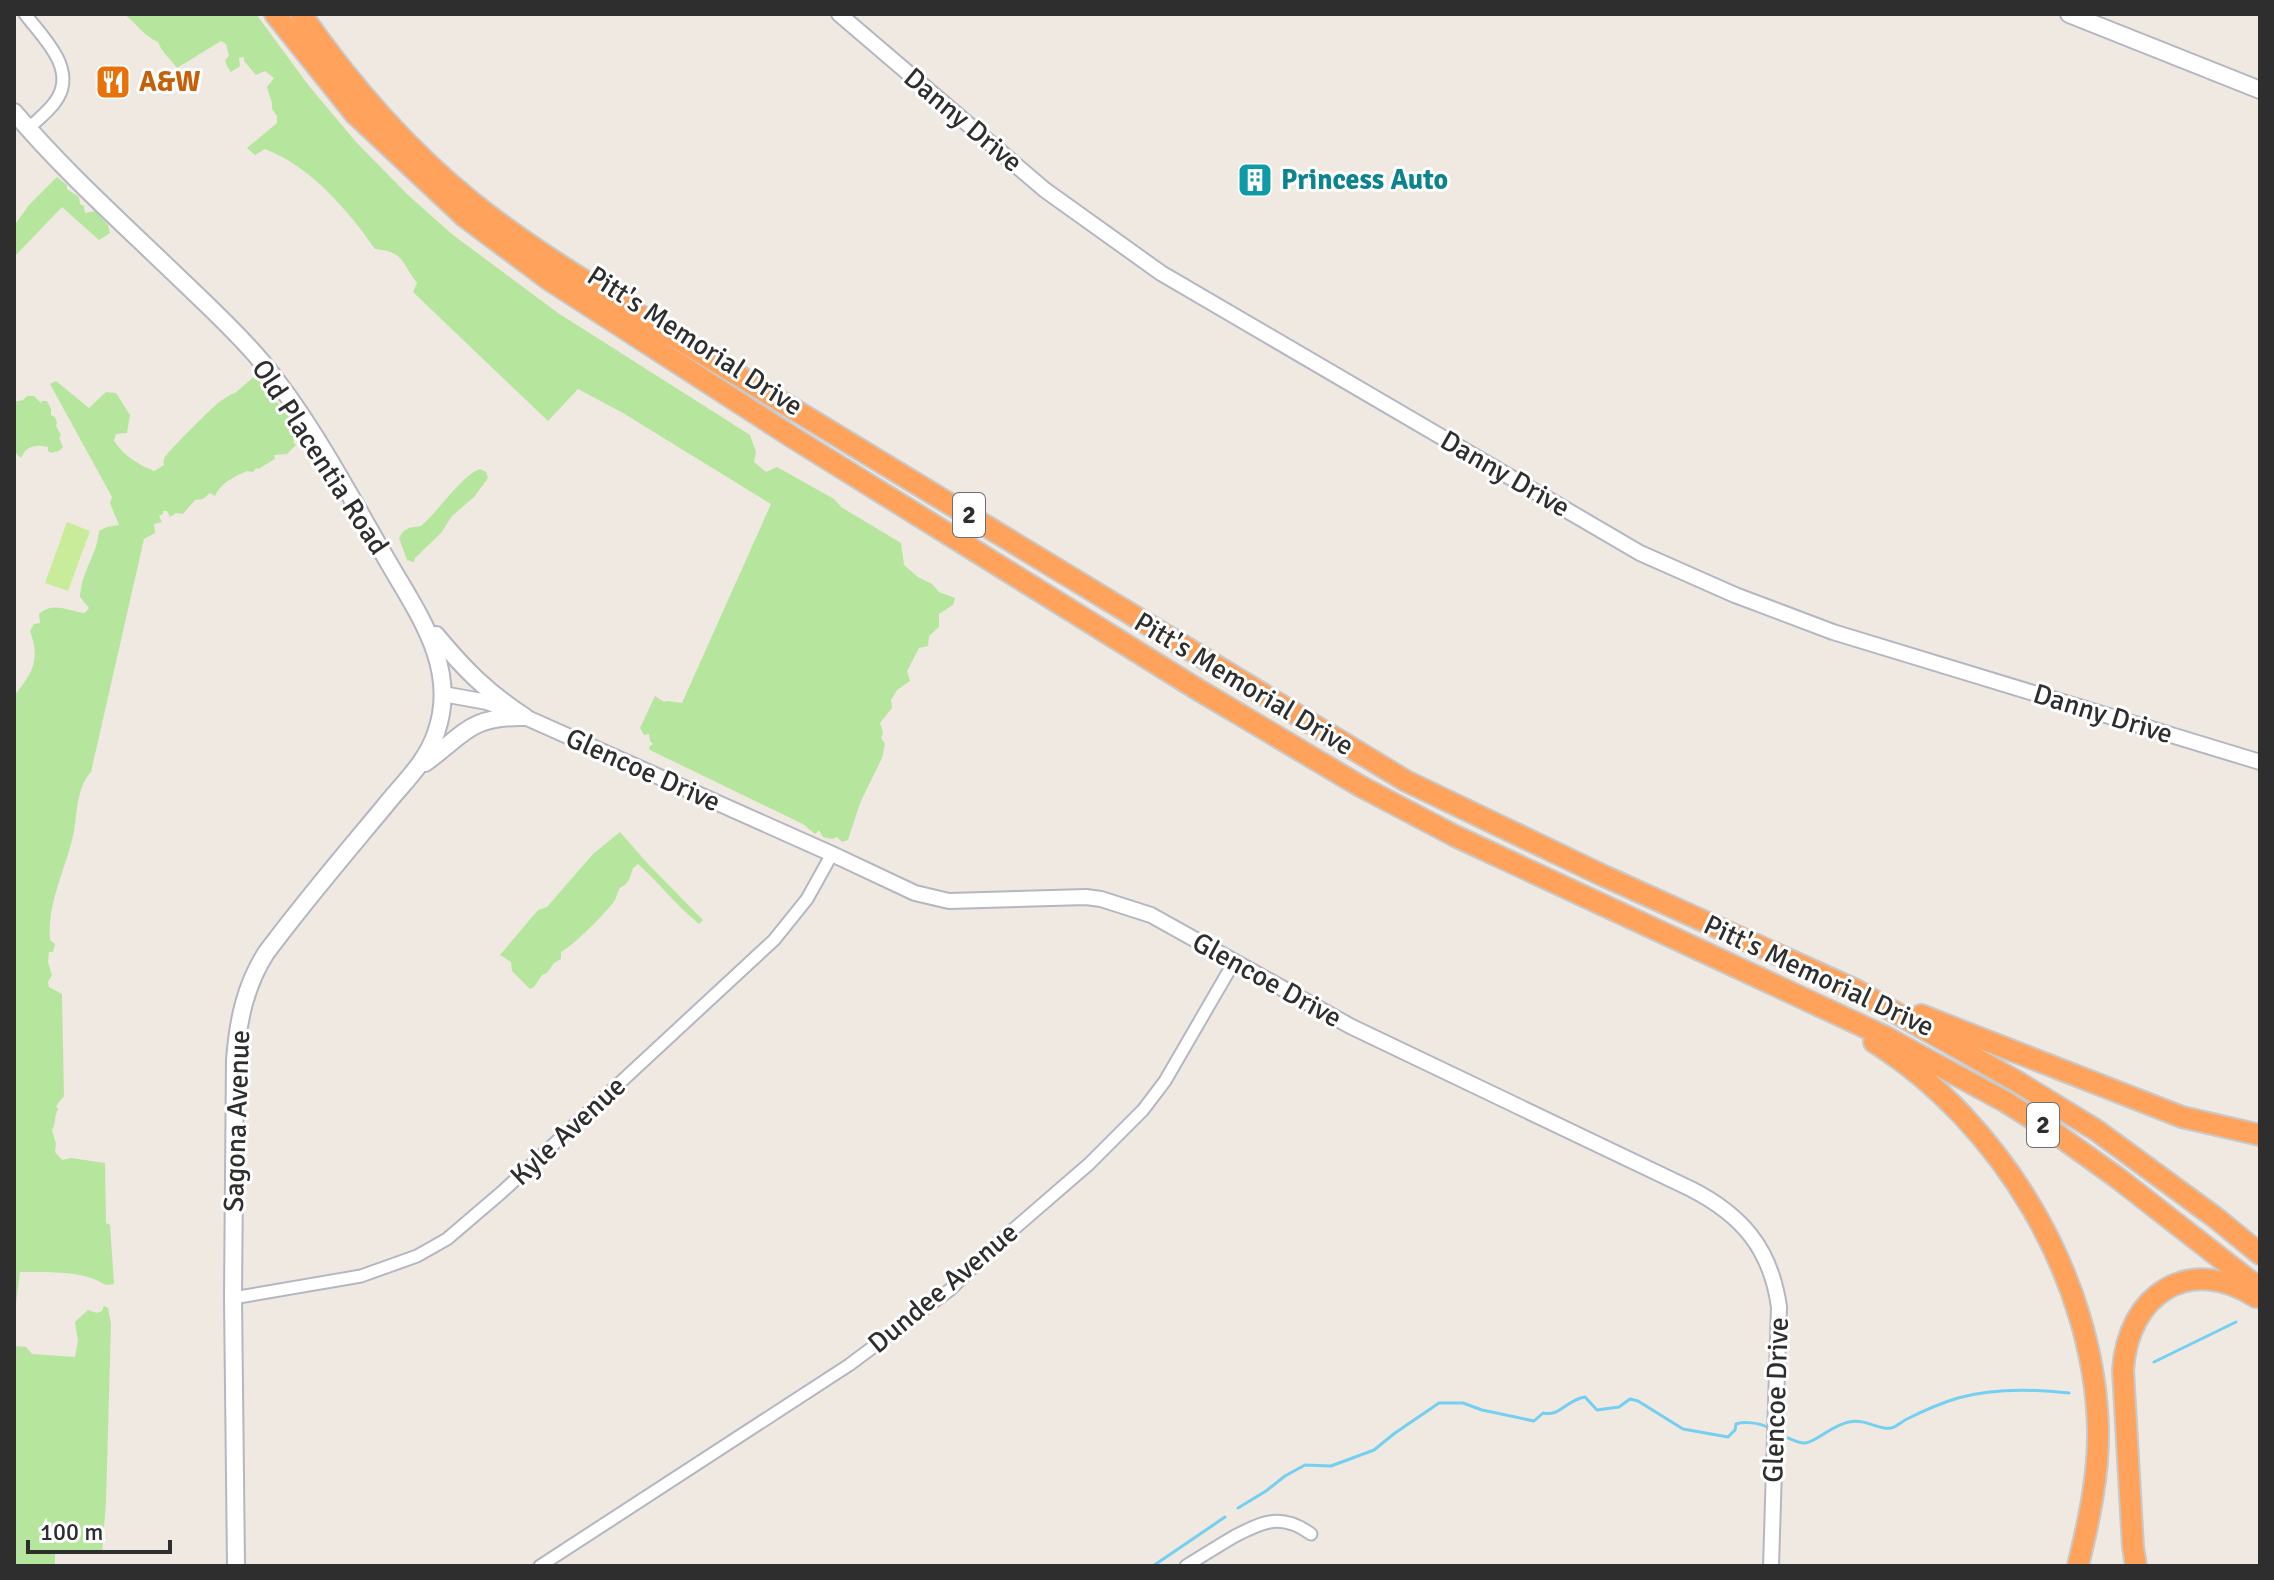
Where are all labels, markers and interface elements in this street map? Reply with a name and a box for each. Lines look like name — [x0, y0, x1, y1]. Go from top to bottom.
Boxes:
street label: Danny Drive — [897, 61, 1029, 179]
restaurant icon: A&W — [94, 63, 132, 101]
place label: A&W — [139, 65, 201, 99]
building icon: Princess Auto — [1236, 161, 1274, 199]
place label: Princess Auto — [1281, 163, 1448, 197]
street label: Pitt's Memorial Drive — [581, 259, 809, 423]
street label: Old Placentia Road — [244, 353, 396, 561]
street label: Danny Drive — [1434, 423, 1576, 525]
road number: 2 — [953, 493, 985, 537]
street label: Pitt's Memorial Drive — [1128, 605, 1360, 763]
street label: Danny Drive — [2029, 677, 2177, 751]
street label: Glencoe Drive — [560, 721, 726, 819]
street label: Pitt's Memorial Drive — [1698, 908, 1940, 1044]
street label: Glencoe Drive — [1186, 925, 1348, 1035]
street label: Sagona Avenue — [217, 1029, 257, 1213]
street label: Kyle Avenue — [503, 1069, 633, 1193]
road number: 2 — [2027, 1103, 2059, 1147]
street label: Dundee Avenue — [861, 1215, 1025, 1361]
street label: Glencoe Drive — [1756, 1317, 1796, 1483]
scale bar — [28, 1504, 170, 1554]
text: 100 m — [40, 1517, 103, 1547]

